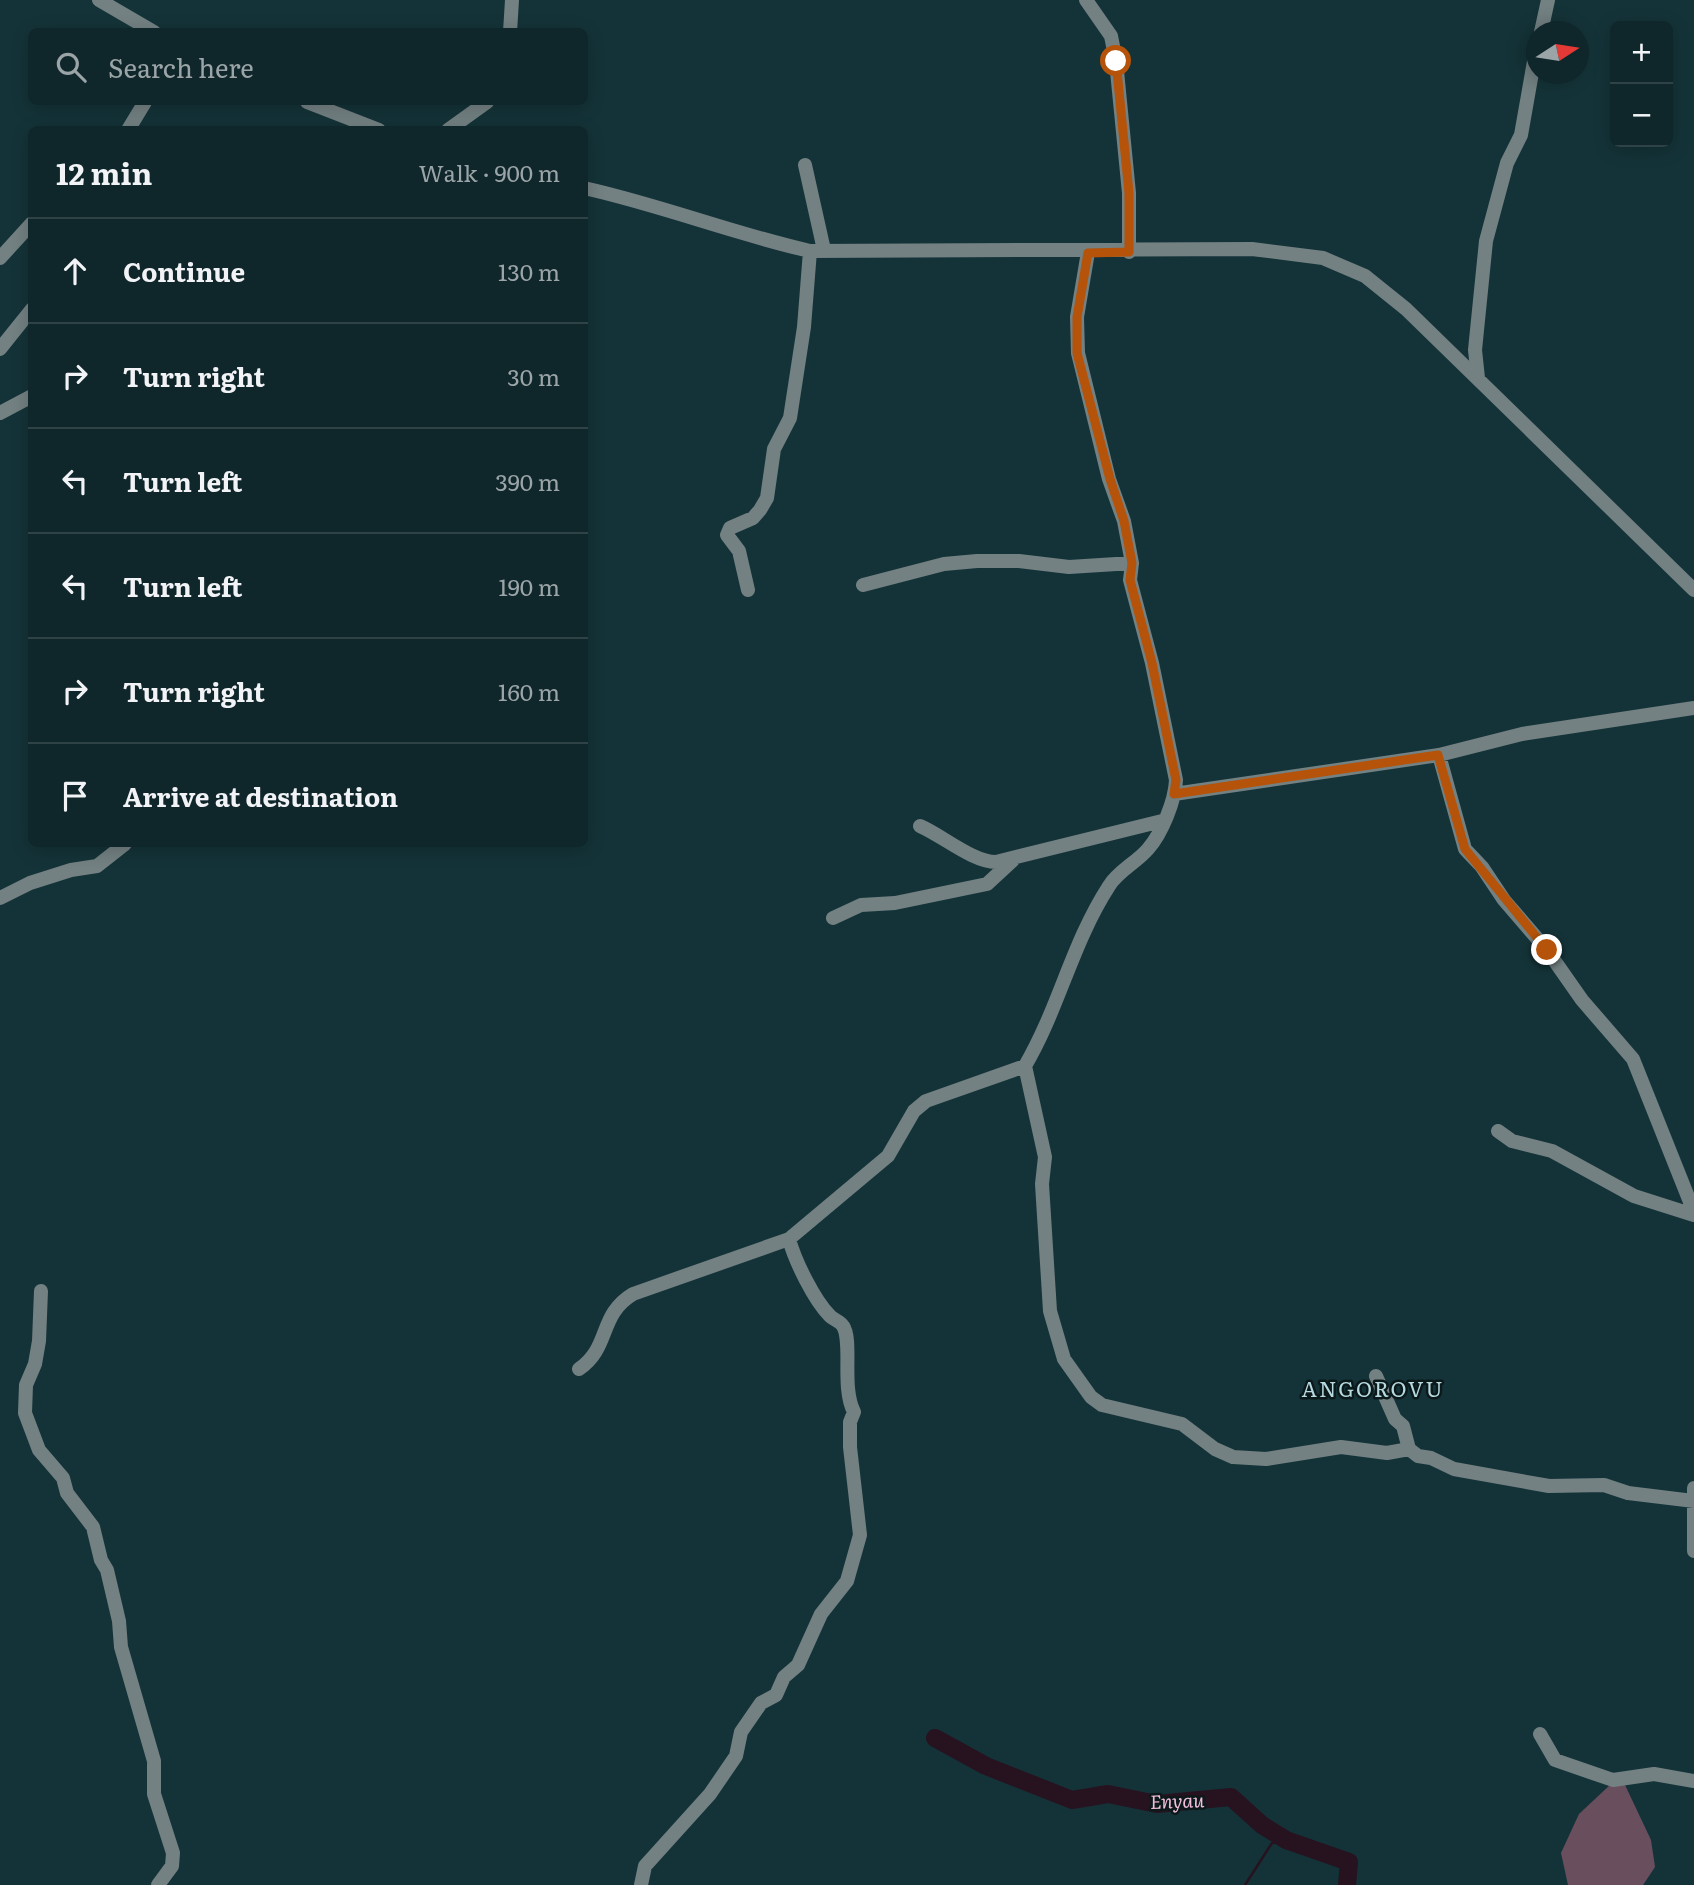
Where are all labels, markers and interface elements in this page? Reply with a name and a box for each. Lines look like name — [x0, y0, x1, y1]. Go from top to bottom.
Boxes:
north arrow — [1526, 21, 1589, 84]
map controls — [1610, 21, 1673, 147]
button: + — [1610, 21, 1673, 84]
search box — [28, 28, 588, 105]
route start — [1100, 45, 1131, 76]
text: Search here — [108, 47, 254, 86]
icon: search — [52, 48, 90, 86]
button: − — [1610, 84, 1673, 147]
text: 12 min — [56, 150, 152, 194]
text: Walk · 900 m — [419, 155, 560, 189]
text: Continue — [123, 251, 245, 290]
icon: ahead — [56, 252, 94, 290]
text: 130 m — [498, 254, 560, 288]
text: Turn right — [123, 356, 265, 395]
icon: right — [56, 357, 94, 395]
text: 30 m — [507, 359, 560, 393]
text: Turn left — [123, 461, 242, 500]
icon: left — [56, 462, 94, 500]
text: 390 m — [495, 464, 560, 498]
text: Turn left — [123, 566, 242, 605]
icon: left — [56, 567, 94, 605]
text: 190 m — [498, 569, 560, 603]
text: Turn right — [123, 671, 265, 710]
icon: right — [56, 672, 94, 710]
text: 160 m — [498, 674, 560, 708]
text: Arrive at destination — [123, 776, 398, 815]
icon: arrive — [56, 777, 94, 815]
route end — [1531, 934, 1562, 965]
district label: ANGOROVU — [1302, 1372, 1444, 1403]
water label: Enyau — [1149, 1785, 1205, 1815]

